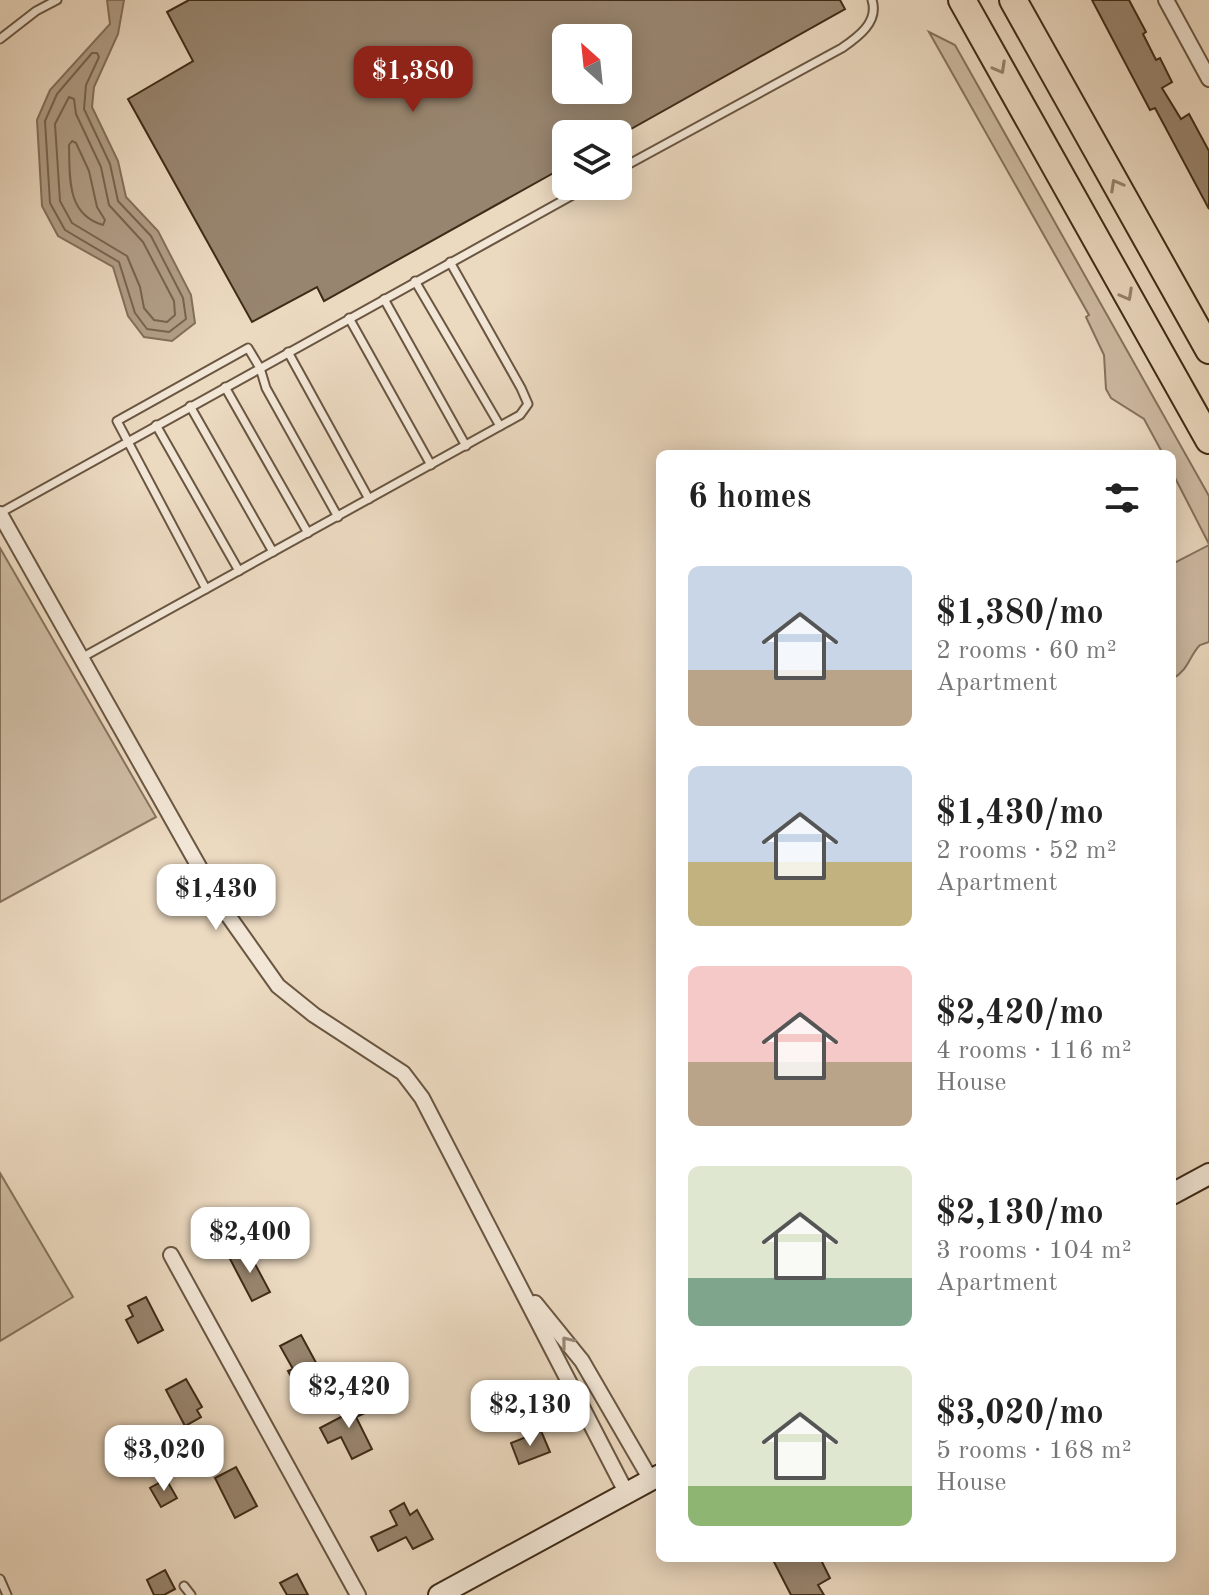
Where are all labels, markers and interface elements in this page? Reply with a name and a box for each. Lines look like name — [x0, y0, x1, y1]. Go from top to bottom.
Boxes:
north arrow — [552, 24, 632, 104]
map controls — [552, 24, 632, 200]
pin: $1,380 — [348, 46, 478, 114]
text: $1,380 — [372, 59, 454, 85]
one-way arrow — [990, 59, 1006, 74]
button: layers — [552, 120, 632, 200]
one-way arrow — [1110, 179, 1126, 193]
one-way arrow — [1118, 286, 1133, 301]
icon: filters — [1100, 476, 1144, 520]
text: 6 homes — [688, 481, 811, 515]
text: $1,380/mo — [936, 597, 1104, 631]
icon: home — [752, 598, 848, 694]
text: 2 rooms · 60 m² — [936, 638, 1117, 664]
text: Apartment — [936, 670, 1058, 696]
text: $1,430/mo — [936, 797, 1104, 831]
icon: home — [752, 798, 848, 894]
text: 2 rooms · 52 m² — [936, 838, 1117, 864]
pin: $1,430 — [151, 864, 281, 932]
text: Apartment — [936, 870, 1058, 896]
text: $1,430 — [175, 877, 257, 903]
text: $2,420/mo — [936, 997, 1104, 1031]
icon: home — [752, 998, 848, 1094]
text: 4 rooms · 116 m² — [936, 1038, 1132, 1064]
text: House — [936, 1070, 1007, 1096]
text: $2,130/mo — [936, 1197, 1104, 1231]
icon: home — [752, 1198, 848, 1294]
pin: $2,400 — [185, 1207, 315, 1275]
text: $2,400 — [209, 1220, 291, 1246]
text: 3 rooms · 104 m² — [936, 1238, 1132, 1264]
text: Apartment — [936, 1270, 1058, 1296]
one-way arrow — [562, 1337, 577, 1351]
pin: $2,420 — [284, 1362, 414, 1430]
text: $2,420 — [308, 1375, 390, 1401]
pin: $2,130 — [465, 1380, 595, 1448]
text: $2,130 — [489, 1393, 571, 1419]
text: $3,020/mo — [936, 1397, 1104, 1431]
icon: home — [752, 1398, 848, 1494]
pin: $3,020 — [99, 1425, 229, 1493]
text: $3,020 — [123, 1438, 205, 1464]
text: 5 rooms · 168 m² — [936, 1438, 1132, 1464]
text: House — [936, 1470, 1007, 1496]

